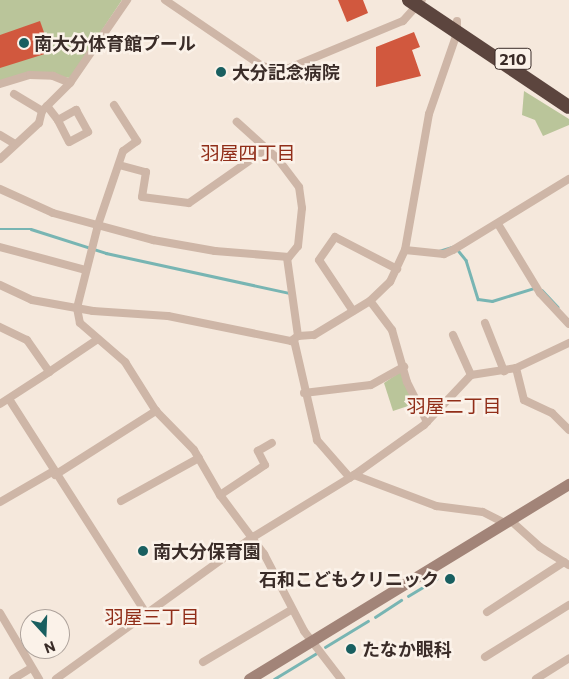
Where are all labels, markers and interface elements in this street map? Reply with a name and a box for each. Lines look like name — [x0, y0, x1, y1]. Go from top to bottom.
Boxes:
place label: 南大分体育館プール — [34, 32, 196, 54]
marker: 南大分体育館プール — [18, 37, 30, 49]
road number: 210 — [494, 46, 532, 72]
place label: 大分記念病院 — [232, 61, 340, 83]
marker: 大分記念病院 — [214, 65, 228, 79]
district label: 羽屋四丁目 — [201, 142, 295, 164]
district label: 羽屋二丁目 — [407, 395, 501, 417]
place label: 南大分保育園 — [153, 540, 261, 562]
marker: 南大分保育園 — [137, 545, 149, 557]
place label: 石和こどもクリニック — [259, 568, 439, 590]
marker: 石和こどもクリニック — [443, 572, 457, 586]
district label: 羽屋三丁目 — [105, 606, 199, 628]
north arrow — [20, 609, 70, 659]
text: N — [42, 638, 58, 657]
place label: たなか眼科 — [362, 638, 452, 660]
marker: たなか眼科 — [344, 642, 358, 656]

